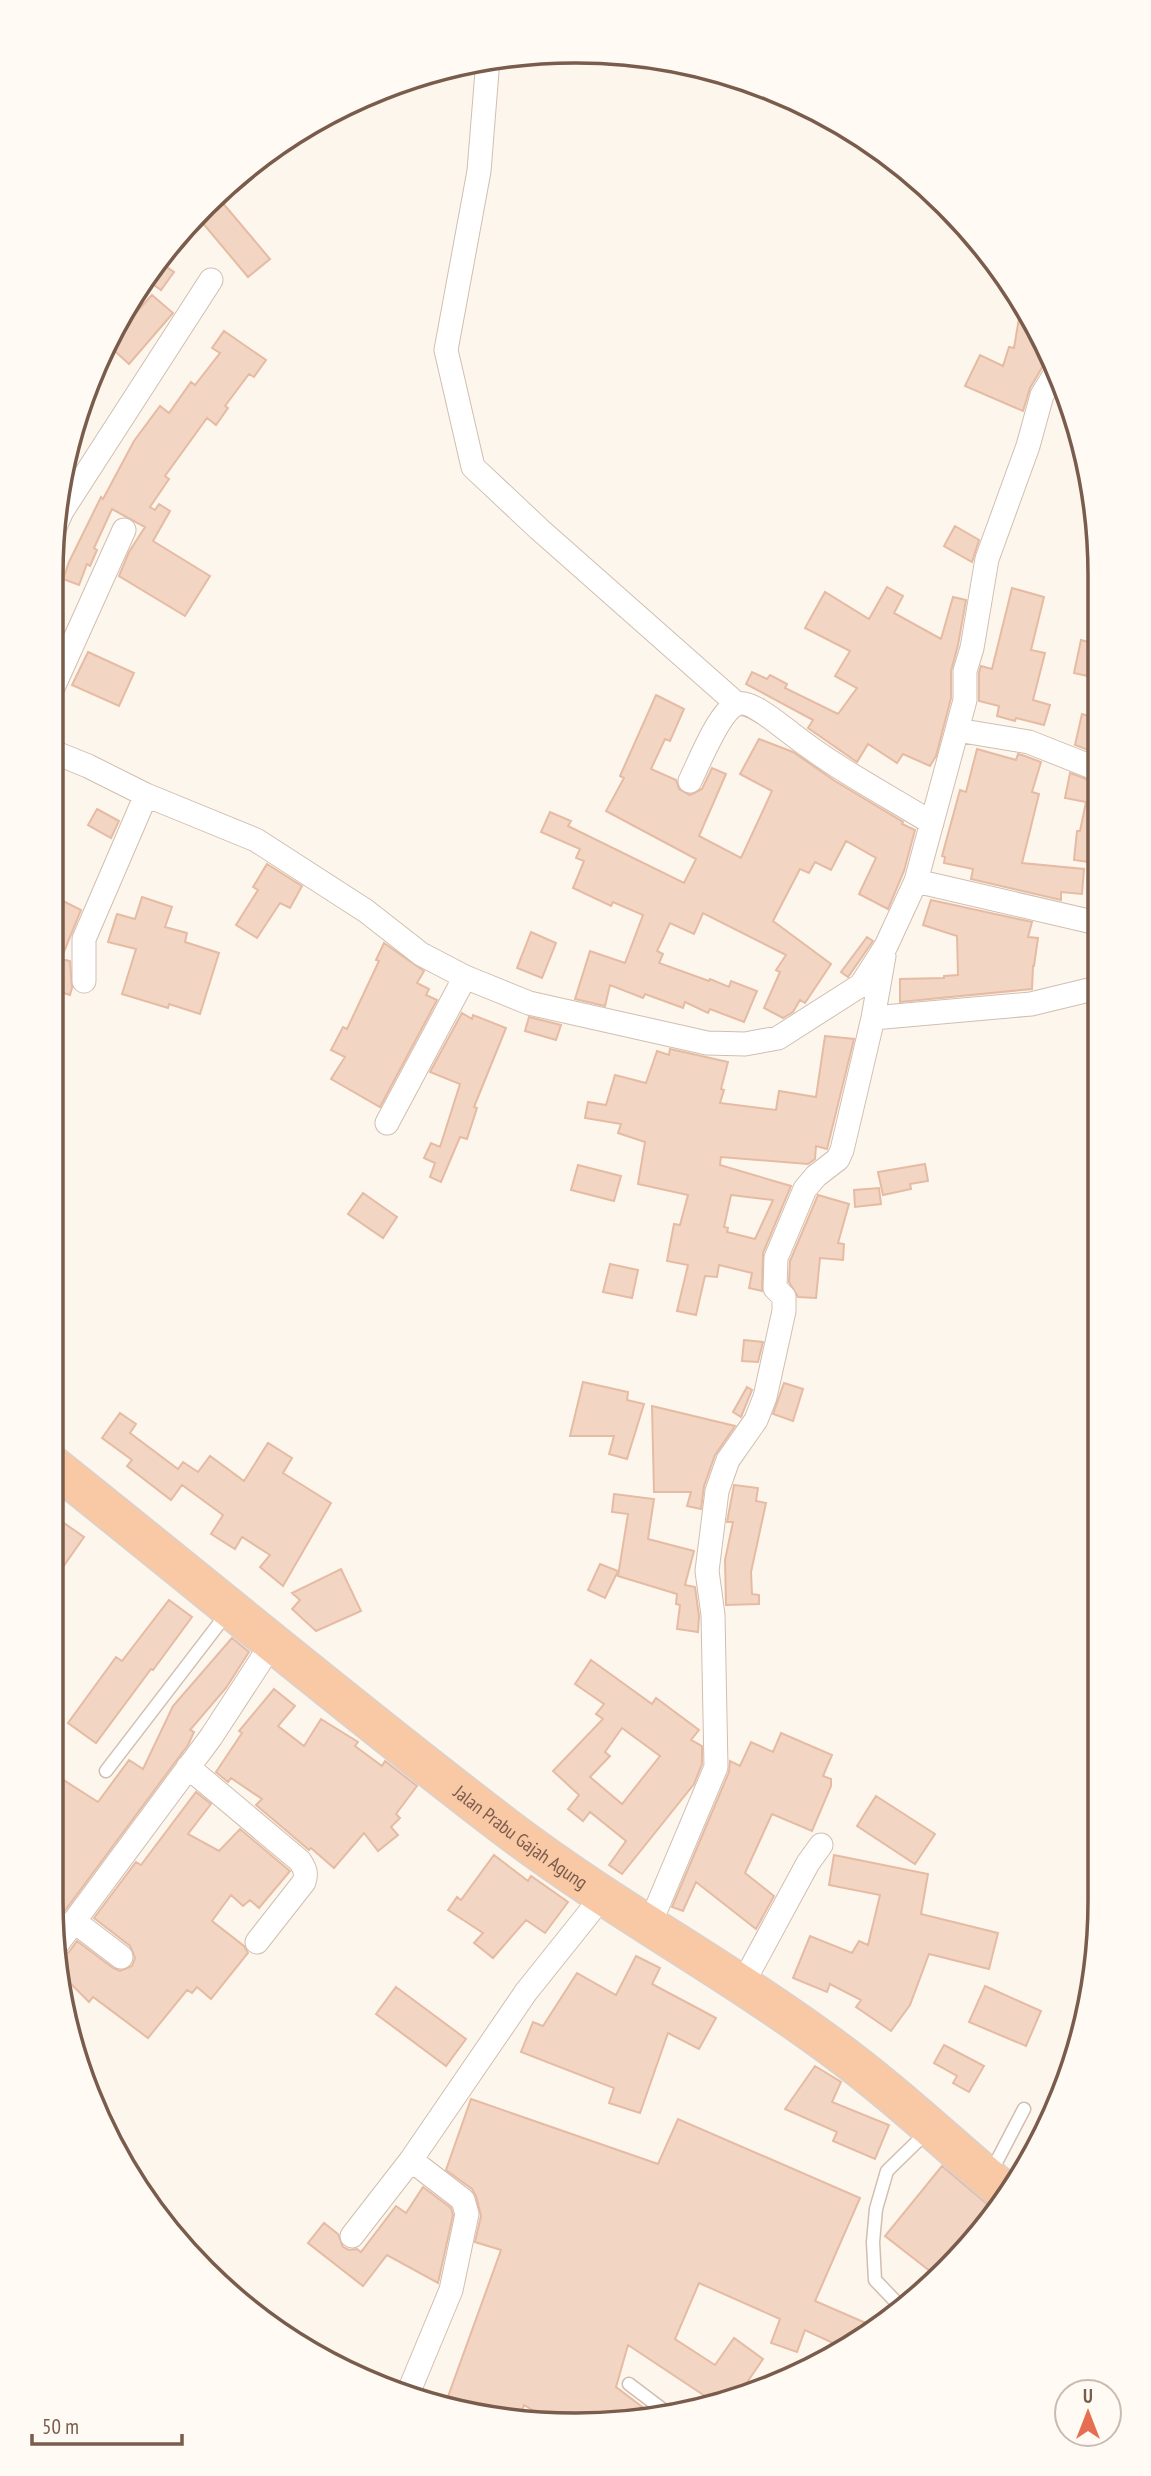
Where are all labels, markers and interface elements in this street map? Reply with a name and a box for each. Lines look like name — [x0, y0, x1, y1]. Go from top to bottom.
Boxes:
street label: Jalan Prabu Gajah Agung — [448, 1779, 592, 1894]
north arrow — [1053, 2378, 1123, 2448]
text: U — [1083, 2384, 1093, 2408]
scale bar — [32, 2402, 182, 2446]
text: 50 m — [42, 2413, 79, 2440]

